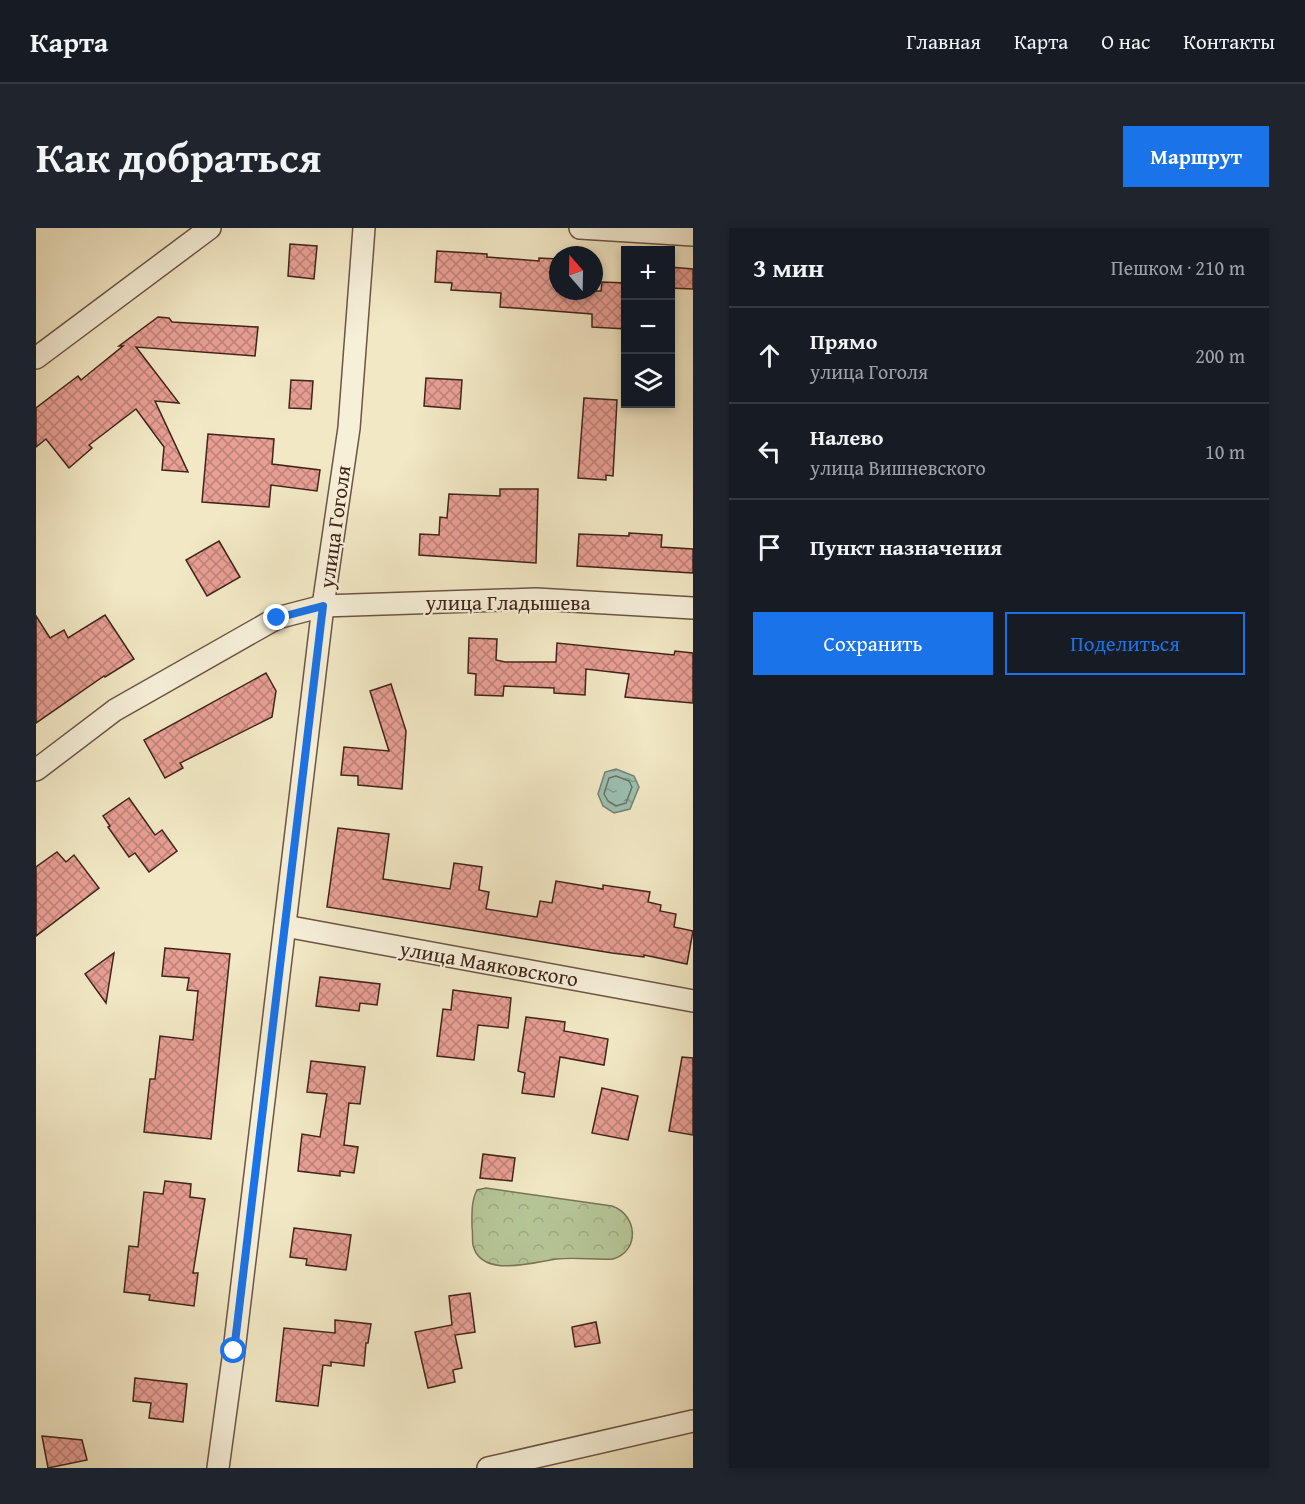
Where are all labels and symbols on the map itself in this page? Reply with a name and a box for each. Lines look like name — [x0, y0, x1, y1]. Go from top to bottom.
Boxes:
north arrow — [549, 246, 603, 300]
street label: улица Гоголя — [310, 463, 359, 591]
street label: улица Гладышева — [424, 587, 591, 618]
route end — [263, 604, 289, 630]
street label: улица Маяковского — [396, 932, 581, 994]
route start — [220, 1337, 246, 1363]

